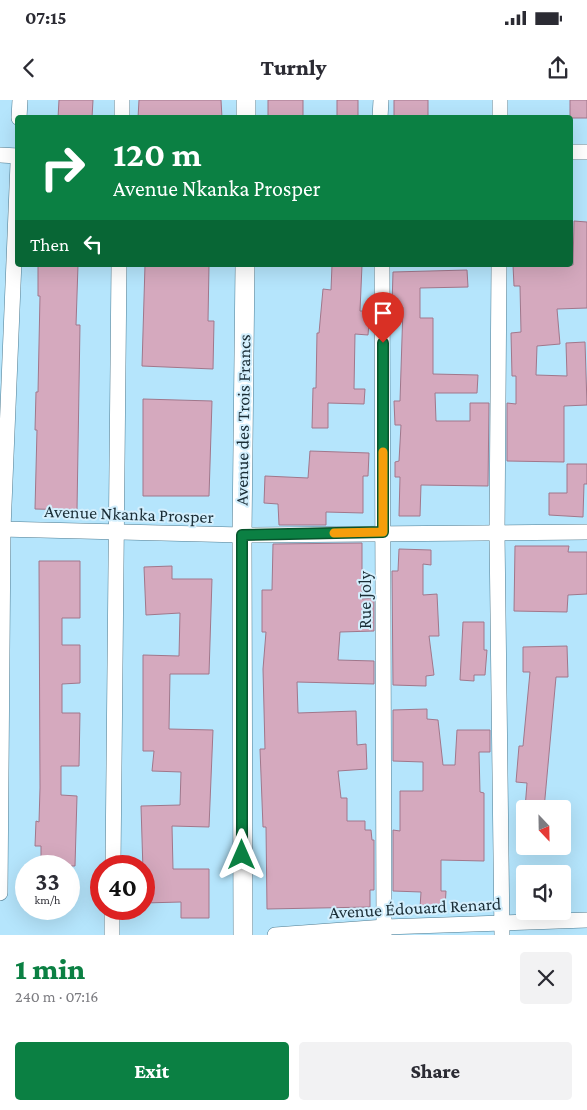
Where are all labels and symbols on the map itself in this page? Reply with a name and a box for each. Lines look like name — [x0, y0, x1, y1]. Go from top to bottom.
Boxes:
pin — [362, 292, 404, 343]
street label: Avenue des Trois Francs — [232, 334, 254, 506]
street label: Avenue Nkanka Prosper — [44, 501, 215, 527]
street label: Rue Joly — [355, 570, 375, 629]
north arrow — [516, 800, 571, 855]
position arrow — [215, 828, 267, 880]
speed limit sign: 40 — [90, 855, 155, 920]
street label: Avenue Édouard Renard — [328, 893, 502, 922]

